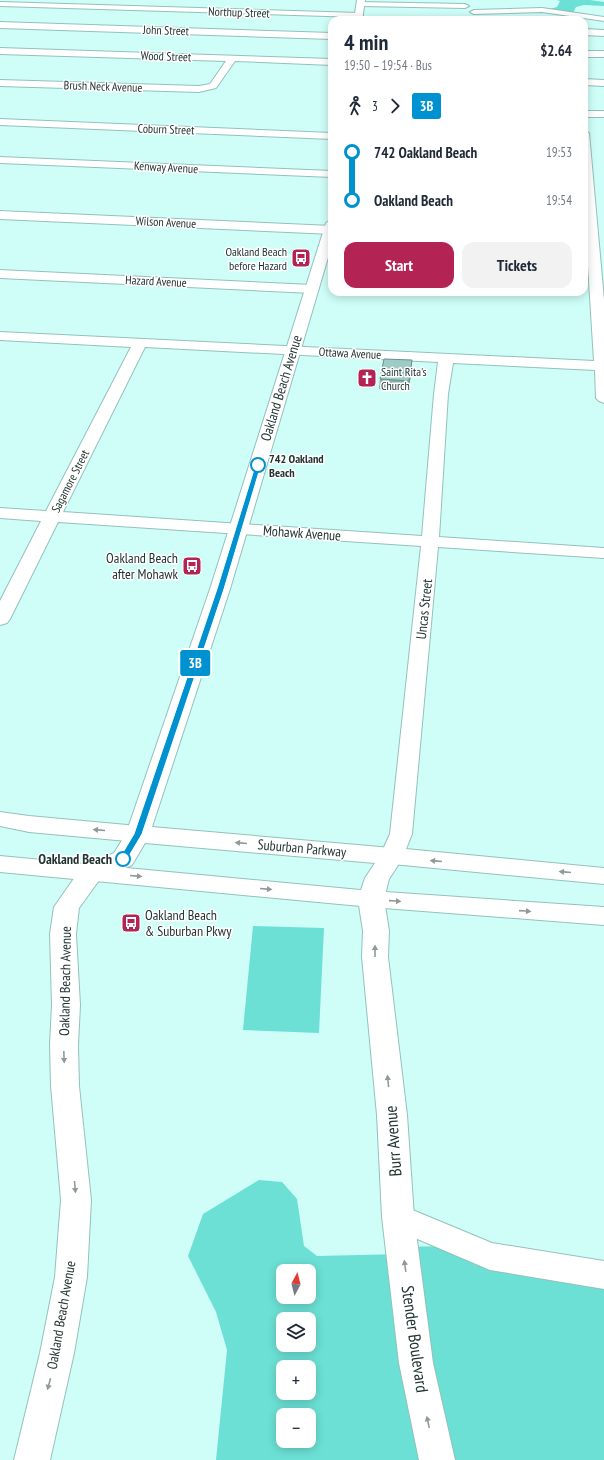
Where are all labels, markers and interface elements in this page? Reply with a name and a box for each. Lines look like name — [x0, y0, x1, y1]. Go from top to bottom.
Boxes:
street label: Northup Street — [208, 3, 271, 21]
street label: John Street — [142, 22, 190, 38]
text: 4 min — [344, 28, 388, 56]
text: $2.64 — [540, 41, 572, 60]
street label: Wood Street — [140, 48, 192, 64]
text: 19:50 – 19:54 · Bus — [344, 57, 432, 74]
street label: Brush Neck Avenue — [63, 77, 143, 95]
icon: walk — [344, 95, 366, 117]
icon: forward — [384, 95, 406, 117]
text: 3B — [420, 97, 433, 115]
text: 3 — [372, 98, 378, 115]
street label: Coburn Street — [137, 121, 195, 138]
text: 742 Oakland Beach — [374, 143, 477, 162]
text: 19:53 — [546, 144, 572, 161]
street label: Kenway Avenue — [134, 158, 199, 176]
text: Oakland Beach — [374, 191, 453, 210]
text: 19:54 — [546, 192, 572, 209]
street label: Wilson Avenue — [135, 213, 197, 231]
button: Start — [344, 242, 454, 288]
button: Tickets — [462, 242, 572, 288]
place label: Oakland Beach before Hazard — [225, 244, 287, 273]
bus stop icon: Oakland Beach before Hazard — [290, 247, 312, 269]
street label: Hazard Avenue — [125, 272, 187, 290]
street label: Oakland Beach Avenue — [256, 333, 306, 443]
street label: Ottawa Avenue — [318, 344, 382, 362]
place label: Saint Rita's Church — [381, 364, 427, 393]
church icon: Saint Rita's Church — [356, 367, 378, 389]
street label: Sagamore Street — [48, 446, 93, 515]
place label: 742 Oakland Beach — [269, 451, 324, 480]
marker: 742 Oakland Beach — [250, 457, 266, 473]
street label: Mohawk Avenue — [262, 521, 342, 545]
place label: Oakland Beach after Mohawk — [106, 549, 179, 583]
bus stop icon: Oakland Beach after Mohawk — [181, 555, 203, 577]
street label: Uncas Street — [412, 578, 436, 640]
line badge: 3B — [177, 650, 213, 676]
text: 3B — [188, 654, 202, 672]
one-way arrow — [93, 827, 105, 834]
street label: Suburban Parkway — [257, 835, 348, 861]
one-way arrow — [235, 839, 247, 846]
place label: Oakland Beach — [38, 850, 112, 868]
marker: Oakland Beach — [115, 851, 131, 867]
one-way arrow — [430, 857, 442, 864]
one-way arrow — [559, 869, 571, 876]
one-way arrow — [130, 873, 142, 880]
one-way arrow — [260, 886, 272, 893]
one-way arrow — [389, 898, 401, 905]
place label: Oakland Beach & Suburban Pkwy — [145, 906, 232, 940]
one-way arrow — [519, 907, 531, 914]
bus stop icon: Oakland Beach & Suburban Pkwy — [120, 912, 142, 934]
street label: Oakland Beach Avenue — [55, 926, 75, 1036]
one-way arrow — [372, 944, 378, 957]
one-way arrow — [61, 1051, 68, 1063]
one-way arrow — [385, 1075, 392, 1087]
street label: Burr Avenue — [380, 1105, 406, 1177]
one-way arrow — [72, 1181, 78, 1193]
street label: Oakland Beach Avenue — [43, 1259, 79, 1371]
one-way arrow — [402, 1260, 408, 1272]
north arrow — [276, 1264, 316, 1304]
map controls — [276, 1264, 316, 1448]
street label: Stender Boulevard — [397, 1284, 433, 1394]
button: layers — [276, 1312, 316, 1352]
button: + — [276, 1360, 316, 1400]
one-way arrow — [46, 1378, 52, 1390]
button: − — [276, 1408, 316, 1448]
one-way arrow — [425, 1416, 431, 1428]

